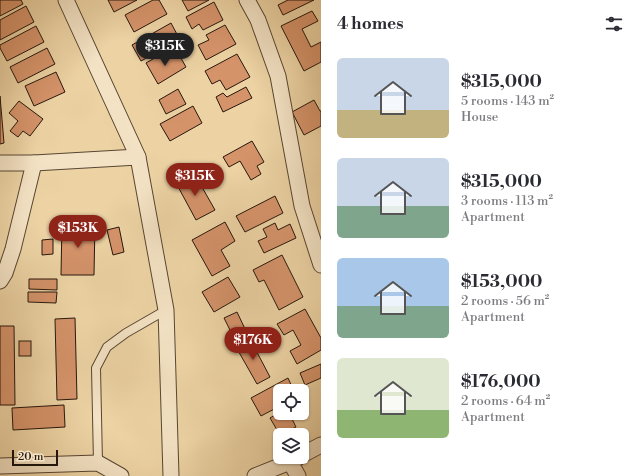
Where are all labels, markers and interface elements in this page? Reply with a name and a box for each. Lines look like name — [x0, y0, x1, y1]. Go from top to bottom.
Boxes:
text: 4 homes — [337, 13, 404, 35]
icon: filters — [603, 13, 625, 35]
pin: $315K — [137, 33, 193, 67]
text: $315K — [145, 38, 185, 54]
text: $315,000 — [461, 71, 542, 93]
icon: home — [369, 74, 417, 122]
text: 5 rooms · 143 m² — [461, 93, 554, 109]
text: House — [461, 109, 498, 125]
pin: $315K — [167, 163, 223, 197]
text: $315K — [175, 168, 215, 184]
text: $315,000 — [461, 171, 542, 193]
icon: home — [369, 174, 417, 222]
text: 3 rooms · 113 m² — [461, 193, 553, 209]
text: Apartment — [461, 209, 525, 225]
pin: $153K — [50, 215, 106, 249]
text: $153K — [58, 220, 98, 236]
text: $153,000 — [461, 271, 542, 293]
icon: home — [369, 274, 417, 322]
text: 2 rooms · 56 m² — [461, 293, 549, 309]
text: Apartment — [461, 309, 525, 325]
pin: $176K — [225, 327, 281, 361]
text: $176K — [233, 332, 273, 348]
text: $176,000 — [461, 371, 541, 393]
icon: home — [369, 374, 417, 422]
map controls — [273, 384, 309, 464]
button: locate — [273, 384, 309, 420]
text: 2 rooms · 64 m² — [461, 393, 550, 409]
text: Apartment — [461, 409, 525, 425]
button: layers — [273, 428, 309, 464]
scale bar — [12, 448, 58, 467]
text: 20 m — [18, 450, 43, 464]

